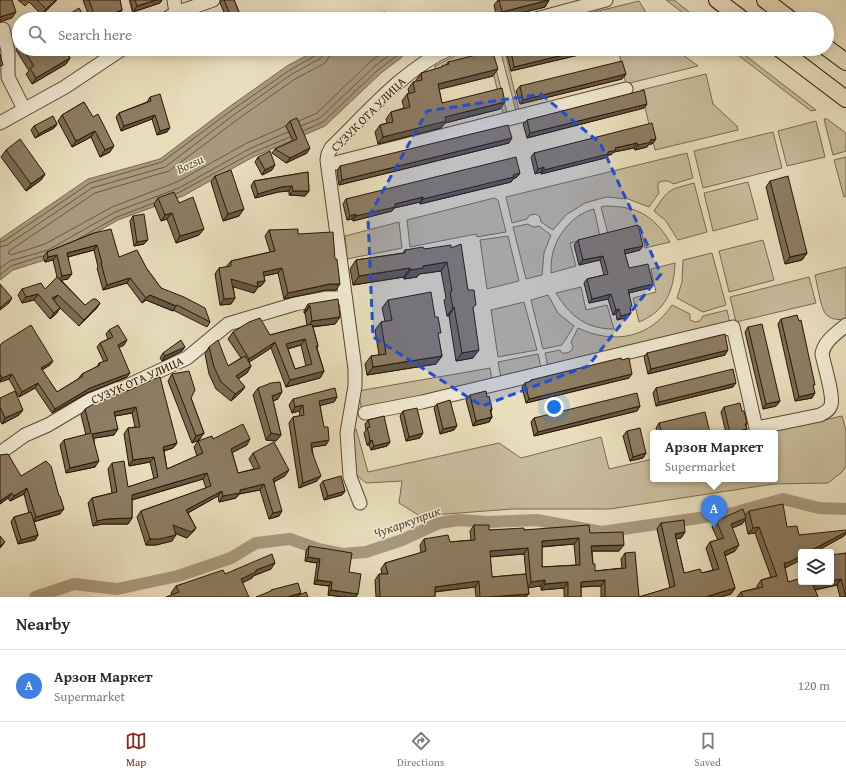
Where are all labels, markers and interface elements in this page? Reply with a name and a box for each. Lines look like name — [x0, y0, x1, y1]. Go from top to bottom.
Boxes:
search box — [12, 12, 834, 56]
icon: search — [26, 23, 48, 45]
text: Search here — [58, 24, 132, 45]
street label: СУЗУК ОТА УЛИЦА — [327, 72, 410, 155]
water label: Bozsu — [172, 149, 207, 179]
street label: СУЗУК ОТА УЛИЦА — [88, 352, 186, 408]
your location — [544, 397, 564, 417]
popup — [650, 430, 778, 482]
text: Арзон Маркет — [665, 436, 763, 457]
text: Supermarket — [665, 457, 736, 476]
pin: A — [701, 495, 727, 528]
water label: Чукаркуприк — [371, 501, 444, 543]
map controls — [798, 549, 834, 585]
button: layers — [798, 549, 834, 585]
text: Nearby — [16, 611, 70, 636]
text: Арзон Маркет — [54, 666, 153, 687]
text: A — [25, 676, 33, 695]
text: 120 m — [798, 676, 830, 695]
text: Supermarket — [54, 687, 125, 706]
tab: Map — [125, 730, 147, 770]
tab: Directions — [397, 730, 444, 770]
tab: Saved — [694, 730, 721, 770]

